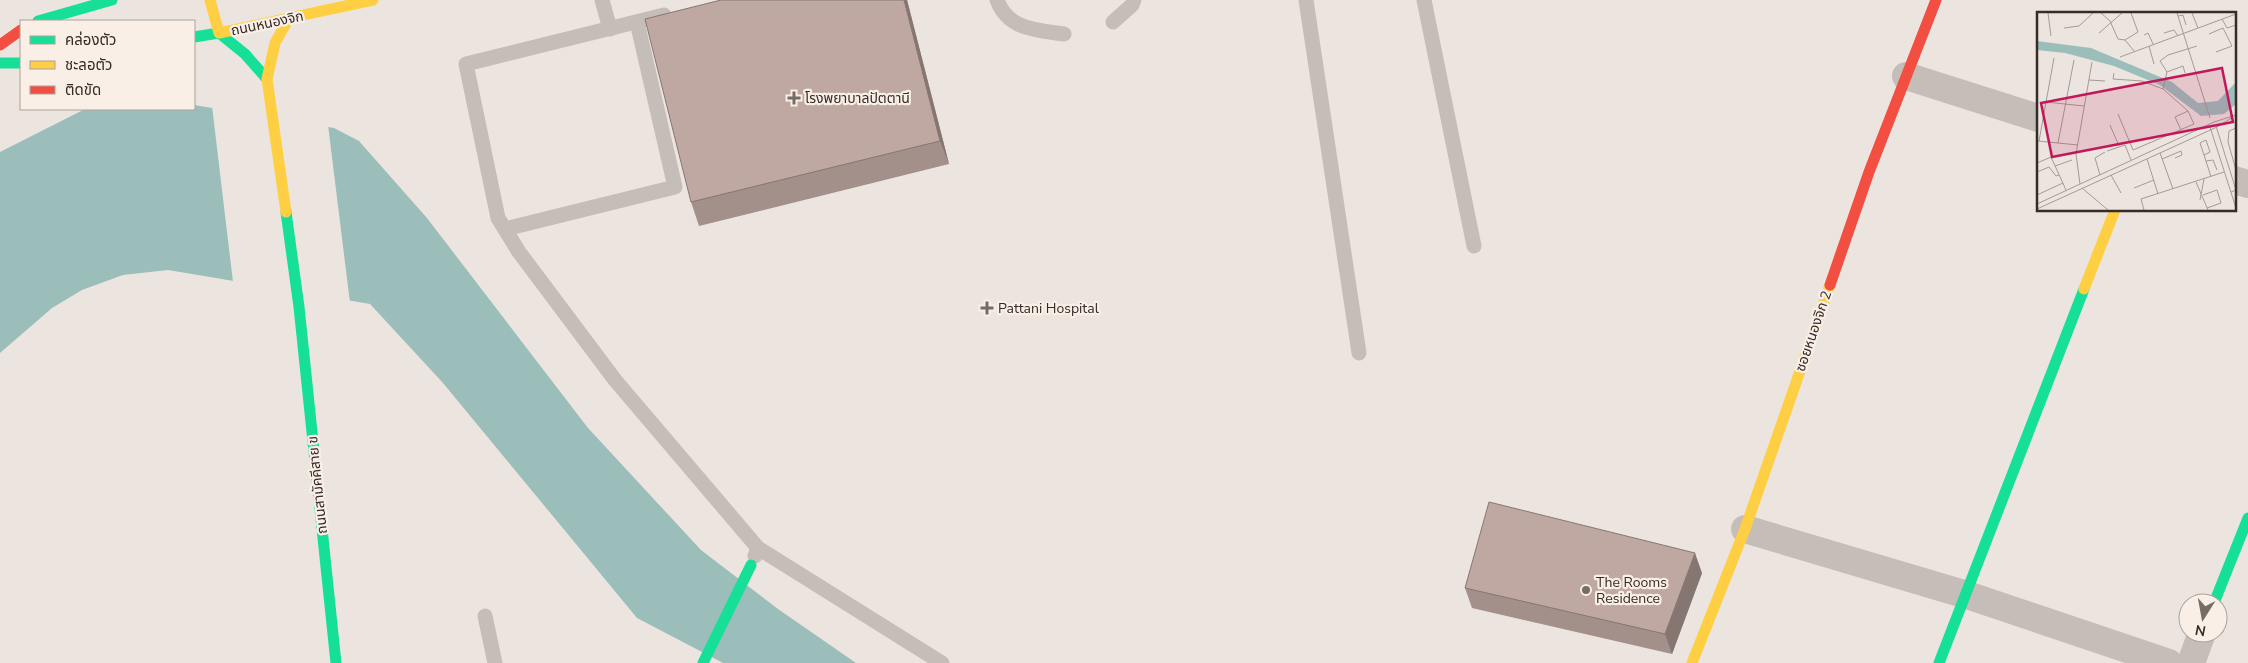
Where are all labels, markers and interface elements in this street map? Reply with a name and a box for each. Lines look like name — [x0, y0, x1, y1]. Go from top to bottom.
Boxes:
street label: ถนนหนองจิก — [229, 7, 305, 40]
inset map — [2037, 12, 2236, 211]
legend — [20, 20, 195, 110]
text: คล่องตัว — [65, 30, 116, 50]
text: ชะลอตัว — [65, 55, 112, 75]
text: ติดขัด — [65, 80, 101, 100]
place label: โรงพยาบาลปัตตานี — [805, 89, 910, 108]
marker: โรงพยาบาลปัตตานี — [787, 91, 801, 105]
street label: ซอยหนองจิก 2 — [1791, 288, 1836, 374]
place label: Pattani Hospital — [998, 299, 1100, 318]
marker: Pattani Hospital — [980, 301, 994, 315]
street label: ถนนสามัคคีสาย ข — [303, 435, 332, 535]
place label: The Rooms Residence — [1596, 573, 1667, 608]
marker: The Rooms Residence — [1580, 584, 1592, 596]
north arrow — [2178, 593, 2228, 643]
text: N — [2194, 620, 2208, 641]

